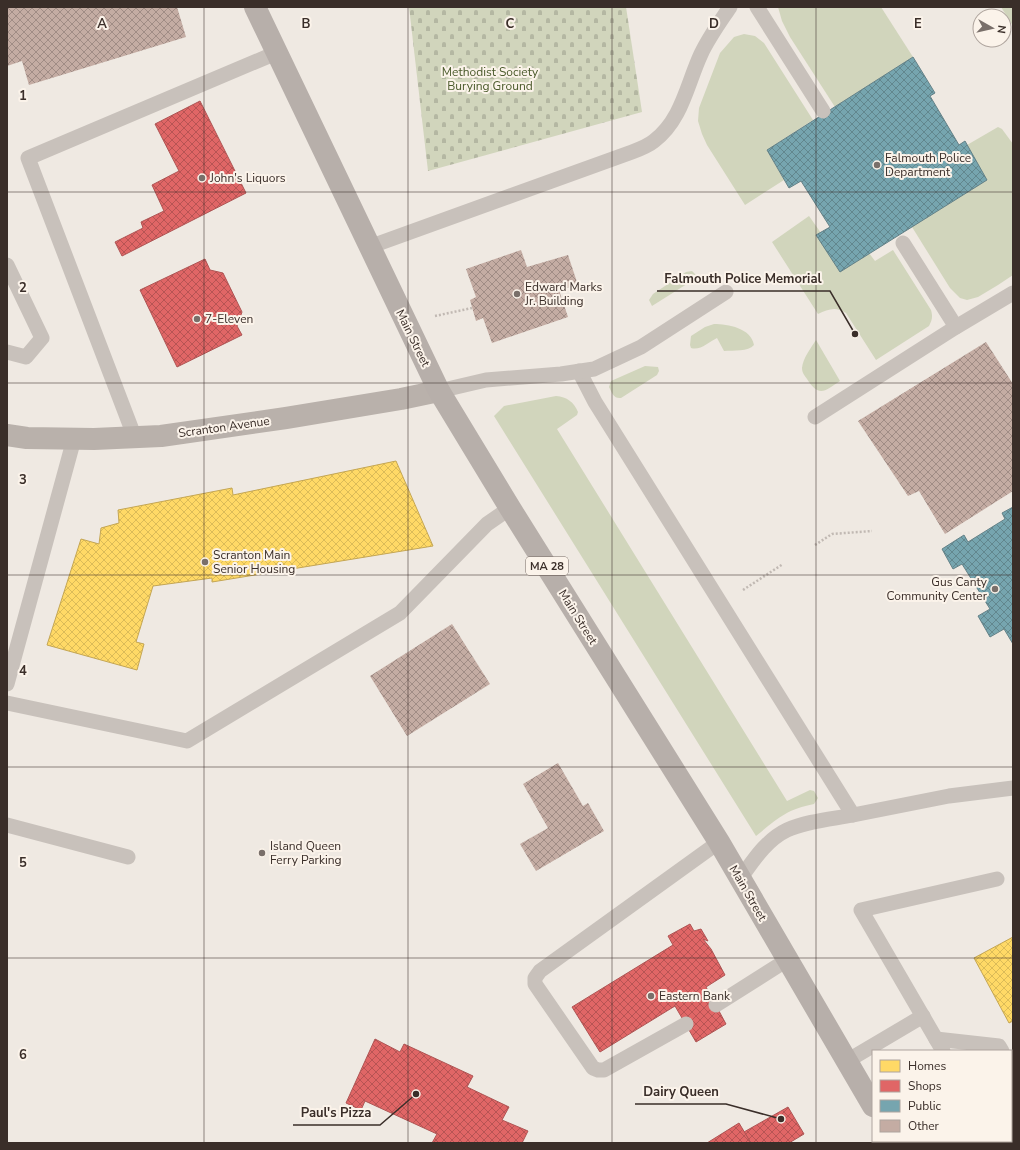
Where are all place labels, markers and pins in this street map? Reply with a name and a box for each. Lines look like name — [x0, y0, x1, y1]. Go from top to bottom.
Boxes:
place label: Falmouth Police Department — [885, 150, 971, 180]
marker: Falmouth Police Department — [872, 160, 882, 170]
place label: John's Liquors — [209, 170, 286, 186]
marker: John's Liquors — [197, 173, 207, 183]
callout: Falmouth Police Memorial — [657, 266, 830, 291]
place label: Edward Marks Jr. Building — [524, 279, 602, 309]
marker: Edward Marks Jr. Building — [512, 289, 522, 299]
place label: 7-Eleven — [205, 311, 253, 327]
marker: 7-Eleven — [192, 314, 202, 324]
place label: Scranton Main Senior Housing — [213, 547, 295, 577]
marker: Scranton Main Senior Housing — [200, 557, 210, 567]
place label: Gus Canty Community Center — [887, 574, 988, 604]
marker: Gus Canty Community Center — [990, 584, 1000, 594]
place label: Island Queen Ferry Parking — [270, 838, 342, 868]
marker: Island Queen Ferry Parking — [257, 848, 267, 858]
place label: Eastern Bank — [659, 988, 731, 1004]
marker: Eastern Bank — [646, 991, 656, 1001]
callout: Dairy Queen — [635, 1079, 726, 1104]
callout: Paul's Pizza — [293, 1100, 380, 1125]

